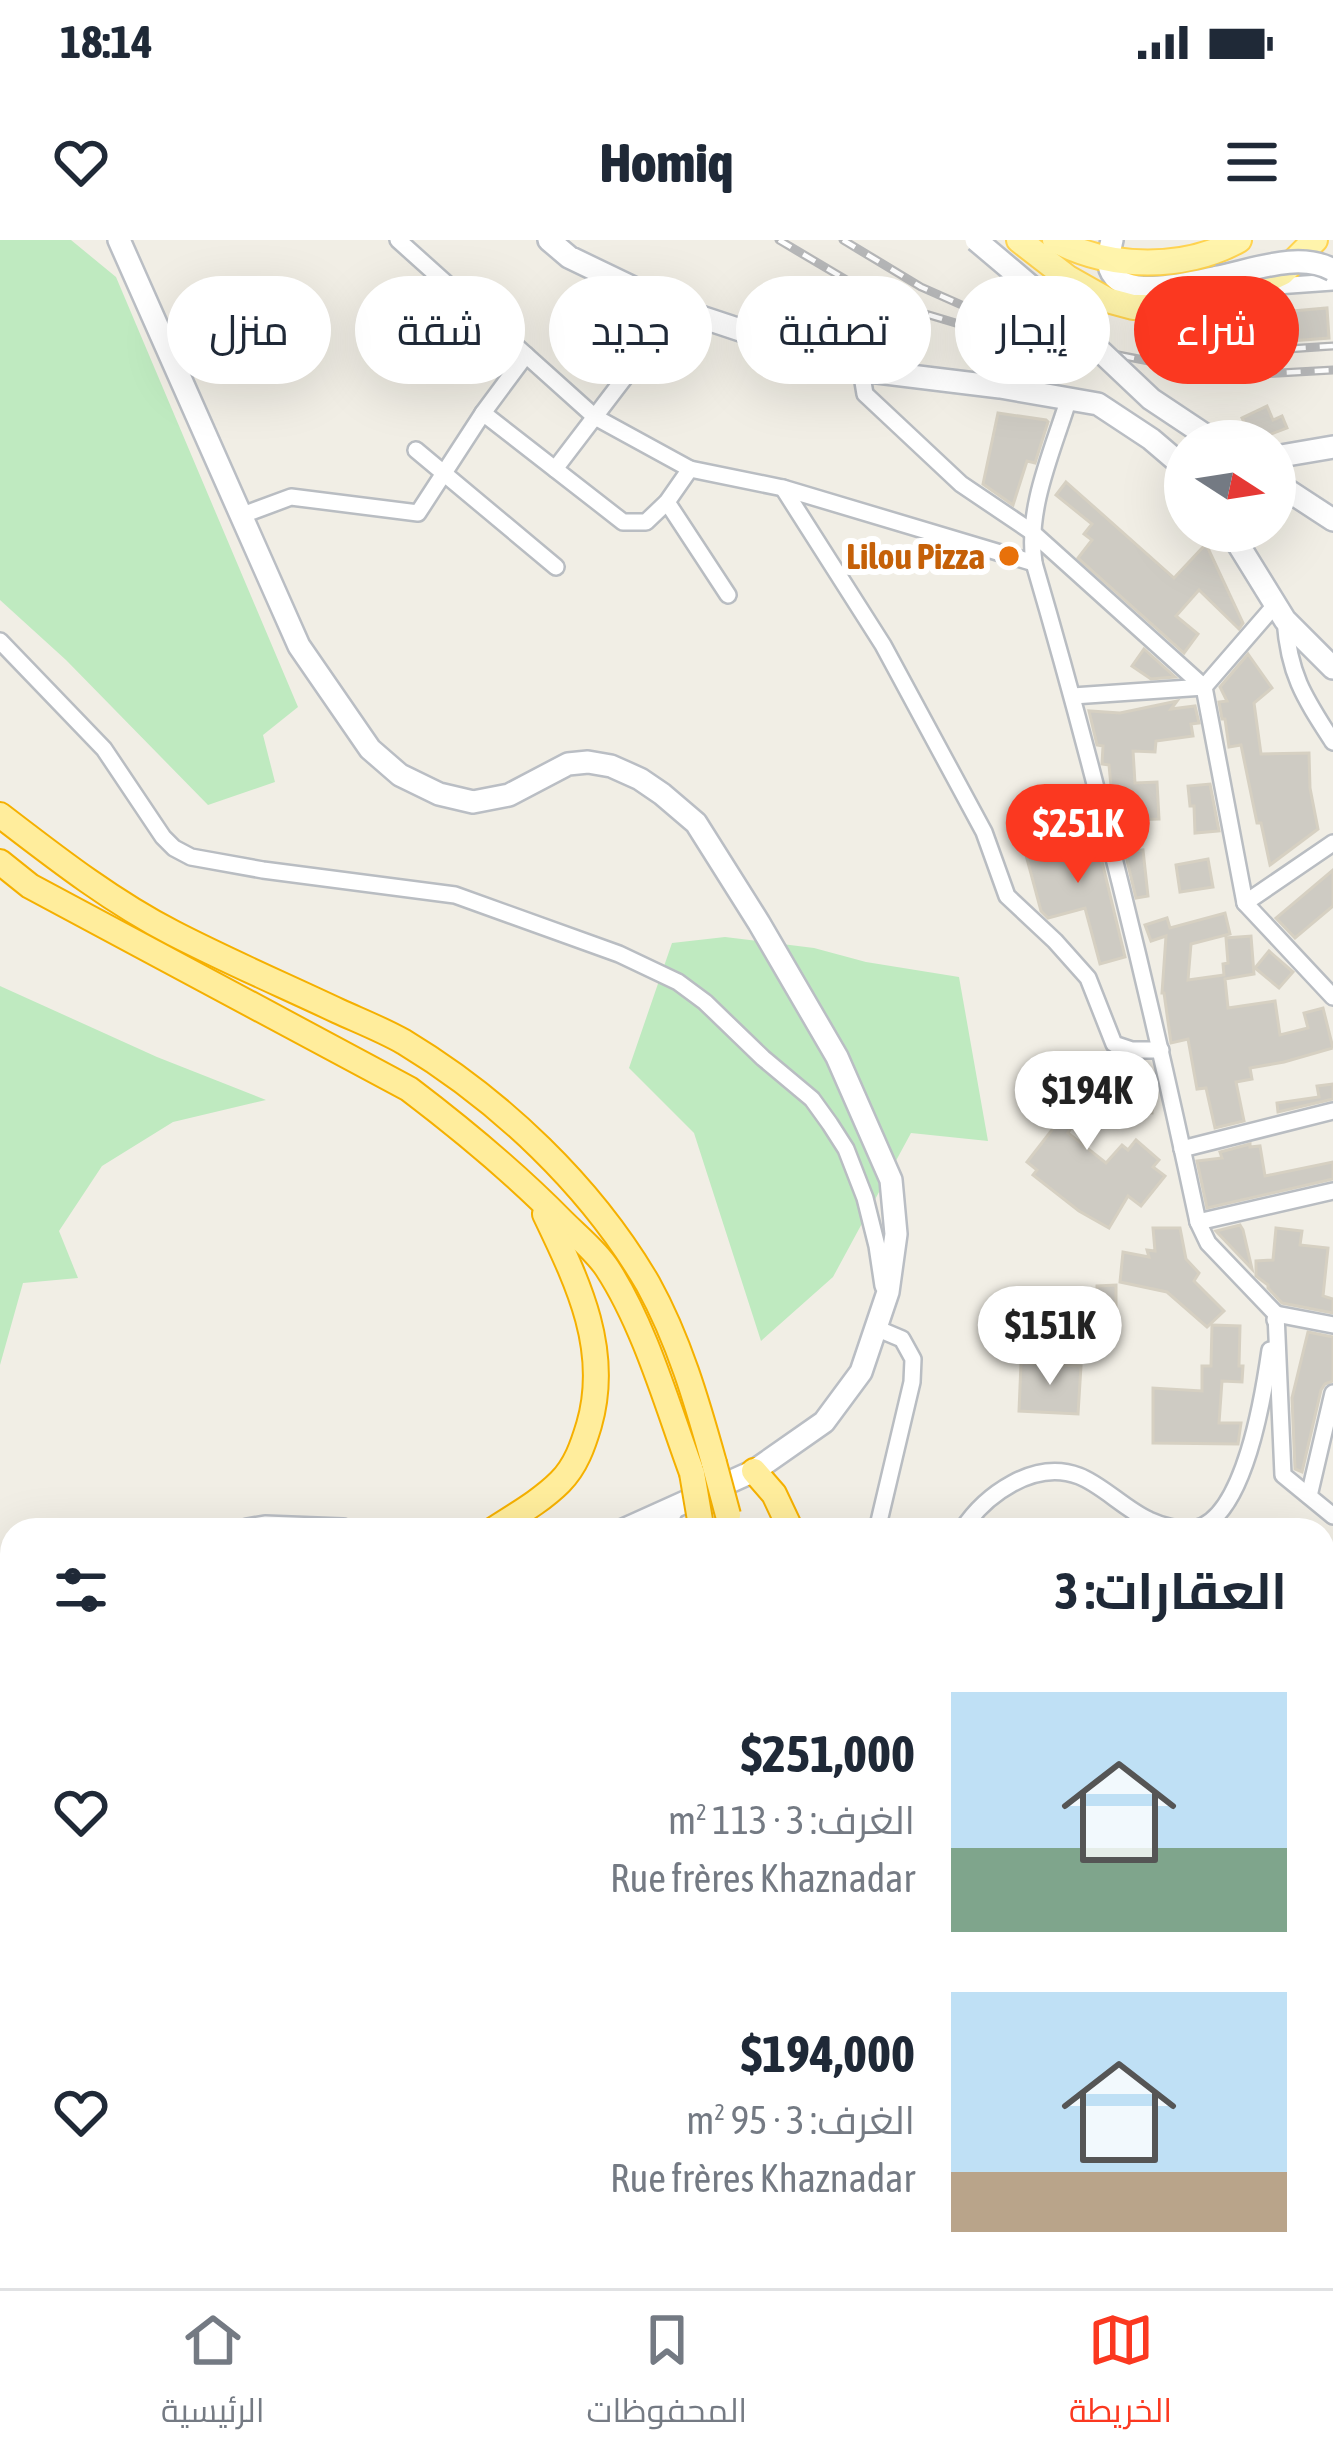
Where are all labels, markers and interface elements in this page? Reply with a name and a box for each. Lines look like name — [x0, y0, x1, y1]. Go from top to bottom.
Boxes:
text: 18:14 — [60, 16, 153, 68]
icon: heart — [48, 129, 114, 195]
icon: menu — [1219, 129, 1285, 195]
text: Homiq — [600, 132, 733, 193]
chip: منزل — [167, 276, 331, 384]
chip: شقة — [355, 276, 525, 384]
chip: جديد — [549, 276, 712, 384]
chip: تصفية — [736, 276, 931, 384]
chip: إيجار — [955, 276, 1110, 384]
chip: شراء — [1134, 276, 1299, 384]
north arrow — [1164, 420, 1296, 552]
map controls — [1164, 420, 1296, 552]
place label: Lilou Pizza — [846, 535, 985, 577]
marker: Lilou Pizza — [996, 543, 1022, 569]
pin: $251K — [994, 784, 1162, 886]
text: $251K — [1033, 801, 1123, 845]
pin: $194K — [1003, 1051, 1171, 1153]
text: $194K — [1042, 1068, 1132, 1112]
pin: $151K — [966, 1286, 1134, 1388]
text: $151K — [1005, 1303, 1095, 1347]
icon: filters — [48, 1557, 114, 1623]
text: العقارات: 3 — [1054, 1561, 1287, 1620]
text: $251,000 — [741, 1724, 915, 1783]
icon: home — [1047, 1740, 1191, 1884]
icon: heart — [48, 1779, 114, 1845]
text: الغرف: 3 · 113 m² — [668, 1798, 915, 1842]
text: Rue frères Khaznadar — [610, 1856, 915, 1900]
text: $194,000 — [741, 2024, 915, 2083]
icon: home — [1047, 2040, 1191, 2184]
icon: heart — [48, 2079, 114, 2145]
text: الغرف: 3 · 95 m² — [686, 2098, 915, 2142]
text: Rue frères Khaznadar — [610, 2156, 915, 2200]
tab: الرئيسية — [161, 2307, 265, 2441]
tab: المحفوظات — [586, 2307, 747, 2441]
tab: الخريطة — [1069, 2307, 1172, 2441]

